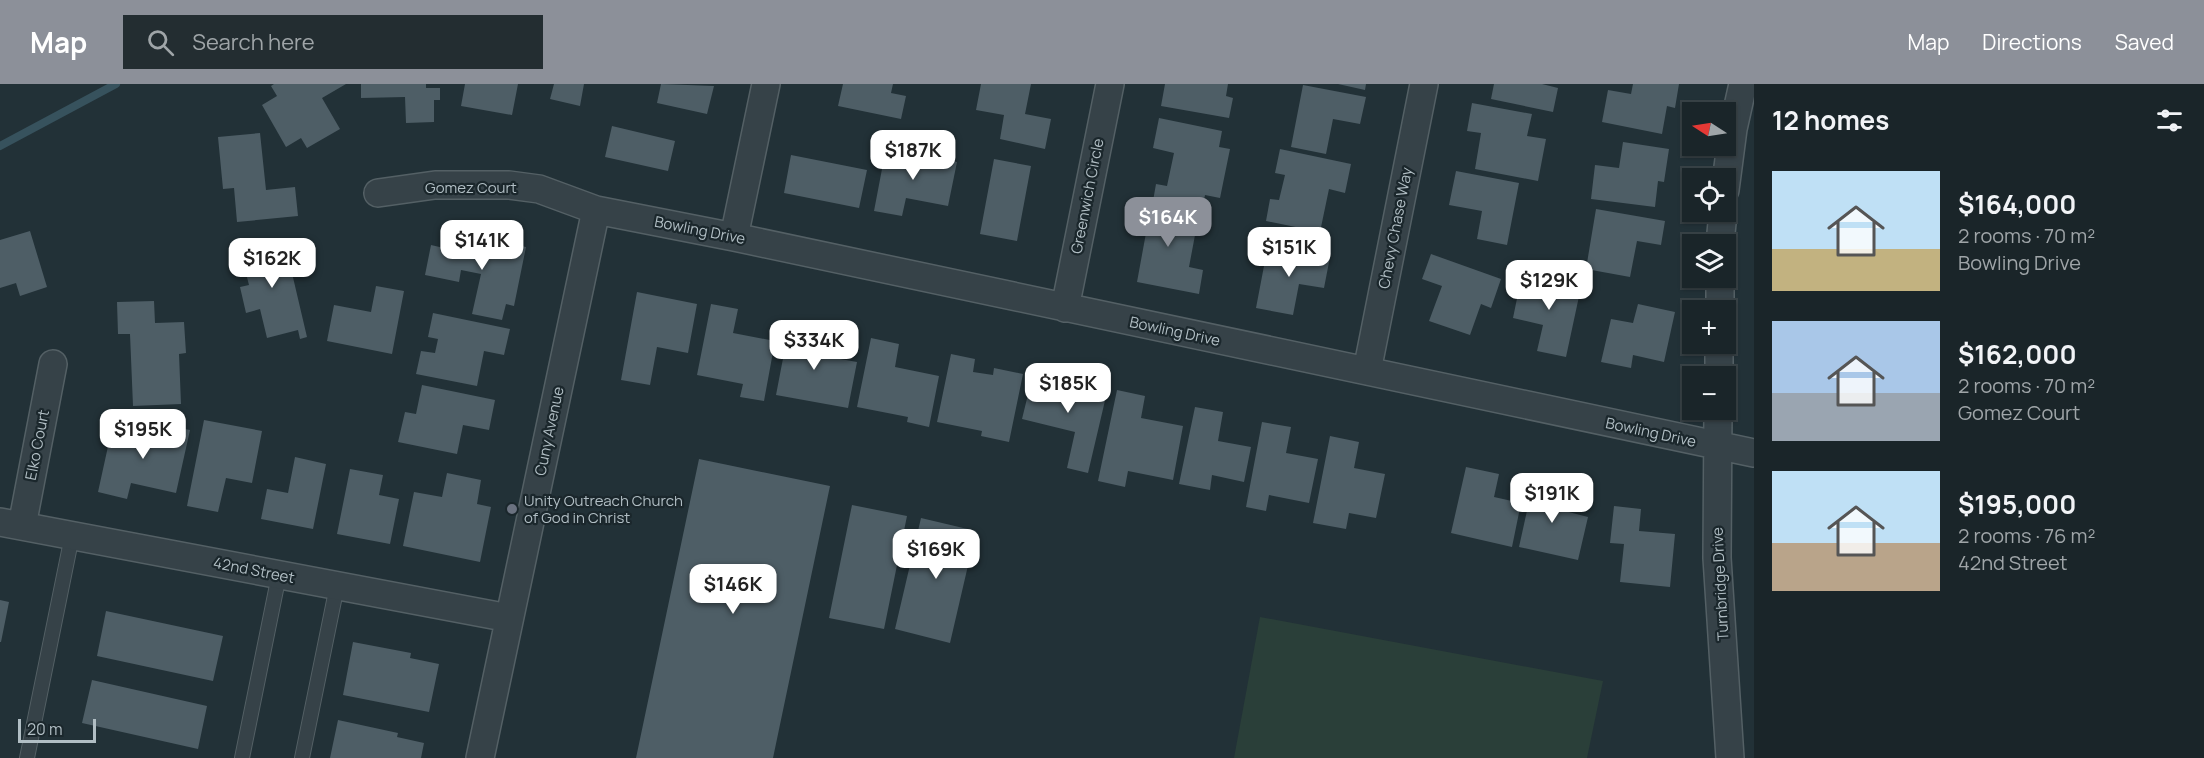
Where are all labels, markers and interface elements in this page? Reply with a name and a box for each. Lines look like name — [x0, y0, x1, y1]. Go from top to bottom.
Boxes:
search box — [123, 15, 543, 69]
text: Map — [30, 23, 87, 61]
icon: search — [144, 26, 177, 59]
text: Search here — [192, 27, 315, 57]
text: Map — [1908, 28, 1949, 56]
text: Directions — [1982, 28, 2082, 56]
text: Saved — [2115, 28, 2174, 56]
north arrow — [1682, 102, 1736, 156]
map controls — [1682, 102, 1736, 420]
text: 12 homes — [1772, 102, 1889, 138]
icon: filters — [2153, 104, 2186, 137]
pin: $187K — [871, 130, 955, 181]
text: $187K — [884, 136, 942, 163]
street label: Greenwich Circle — [1066, 136, 1109, 255]
street label: Chevy Chase Way — [1373, 165, 1417, 291]
button: locate — [1682, 168, 1736, 222]
street label: Gomez Court — [425, 177, 517, 198]
text: $164,000 — [1958, 186, 2076, 222]
icon: home — [1820, 195, 1892, 267]
pin: $164K — [1126, 197, 1210, 248]
text: $164K — [1139, 203, 1197, 230]
street label: Bowling Drive — [653, 211, 747, 249]
pin: $141K — [440, 220, 524, 271]
text: 2 rooms · 70 m² — [1958, 222, 2095, 249]
text: $141K — [454, 226, 510, 253]
pin: $151K — [1247, 227, 1331, 278]
text: $151K — [1262, 233, 1316, 260]
button: layers — [1682, 234, 1736, 288]
pin: $162K — [230, 238, 314, 289]
text: $162K — [243, 244, 301, 271]
text: Bowling Drive — [1958, 249, 2081, 276]
pin: $129K — [1507, 260, 1591, 311]
text: $129K — [1520, 266, 1578, 293]
button: + — [1682, 300, 1736, 354]
street label: Bowling Drive — [1128, 311, 1222, 351]
pin: $334K — [772, 320, 856, 371]
text: $334K — [784, 326, 844, 353]
text: $162,000 — [1958, 336, 2077, 372]
icon: home — [1820, 345, 1892, 417]
pin: $185K — [1026, 363, 1110, 414]
button: − — [1682, 366, 1736, 420]
text: $185K — [1039, 369, 1097, 396]
text: 2 rooms · 70 m² — [1958, 372, 2095, 399]
street label: Cuny Avenue — [529, 384, 569, 477]
text: Gomez Court — [1958, 399, 2080, 426]
street label: Elko Court — [20, 408, 54, 482]
pin: $195K — [101, 409, 185, 460]
street label: Bowling Drive — [1604, 412, 1698, 452]
text: $195K — [114, 415, 172, 442]
pin: $191K — [1510, 473, 1594, 524]
text: $191K — [1524, 479, 1580, 506]
text: $195,000 — [1958, 486, 2076, 522]
place label: Unity Outreach Church of God in Christ — [524, 490, 683, 528]
icon: home — [1820, 495, 1892, 567]
marker: Unity Outreach Church of God in Christ — [505, 502, 519, 516]
text: 2 rooms · 76 m² — [1958, 522, 2095, 549]
street label: Turnbridge Drive — [1707, 526, 1733, 641]
pin: $169K — [894, 529, 978, 580]
text: $169K — [907, 535, 965, 562]
text: 42nd Street — [1958, 549, 2068, 576]
street label: 42nd Street — [212, 552, 296, 588]
pin: $146K — [691, 564, 775, 615]
text: $146K — [704, 570, 762, 597]
scale bar — [18, 716, 96, 744]
text: 20 m — [27, 718, 63, 740]

